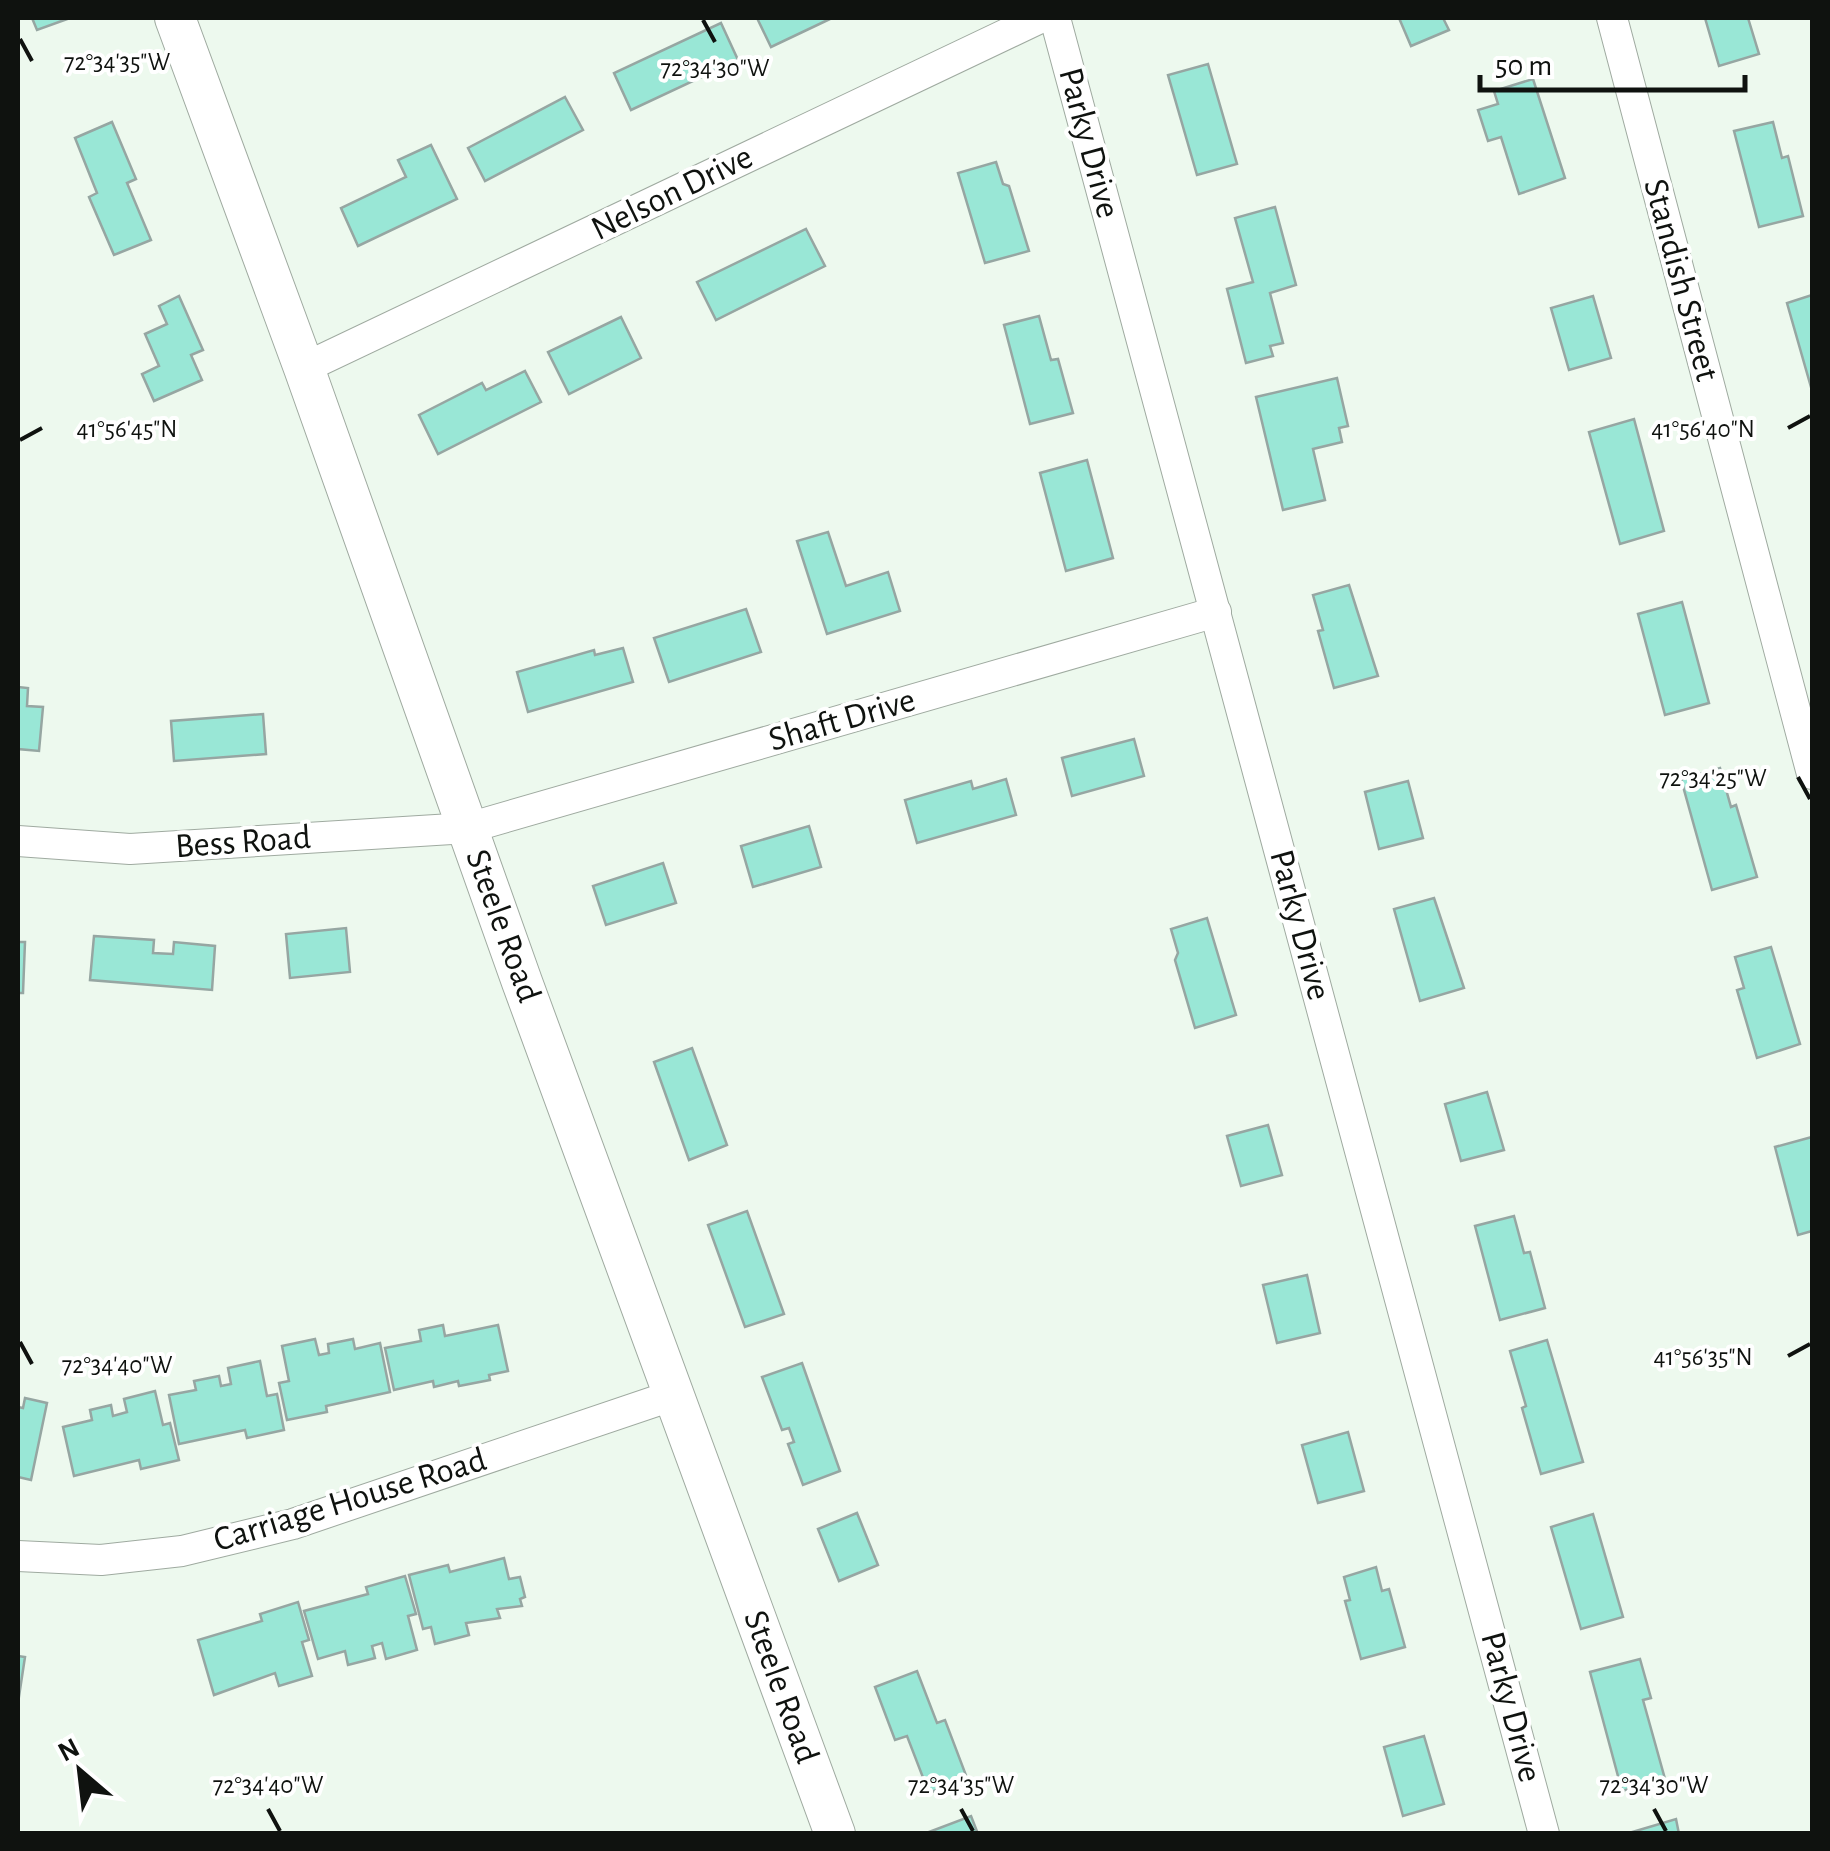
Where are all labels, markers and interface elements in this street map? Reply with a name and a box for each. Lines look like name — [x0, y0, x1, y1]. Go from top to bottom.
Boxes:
scale bar — [1480, 30, 1745, 92]
text: 72°34'35"W — [64, 50, 171, 75]
text: 50 m — [1495, 51, 1552, 81]
text: 72°34'30"W — [661, 56, 770, 81]
street label: Parky Drive — [1052, 64, 1126, 222]
street label: Nelson Drive — [586, 139, 758, 247]
street label: Standish Street — [1637, 175, 1725, 385]
text: 41°56'45"N — [77, 417, 177, 442]
text: 41°56'40"N — [1651, 417, 1755, 442]
street label: Shaft Drive — [765, 682, 919, 758]
text: 72°34'25"W — [1659, 766, 1767, 791]
street label: Bess Road — [174, 820, 312, 864]
street label: Steele Road — [459, 845, 547, 1007]
street label: Parky Drive — [1263, 846, 1337, 1004]
text: 41°56'35"N — [1653, 1345, 1753, 1370]
text: 72°34'40"W — [62, 1353, 173, 1378]
street label: Carriage House Road — [210, 1442, 490, 1558]
street label: Steele Road — [737, 1606, 825, 1768]
street label: Parky Drive — [1474, 1628, 1548, 1786]
north arrow — [30, 1721, 130, 1821]
text: N — [54, 1734, 84, 1768]
text: 72°34'40"W — [213, 1773, 324, 1798]
text: 72°34'35"W — [908, 1773, 1015, 1798]
text: 72°34'30"W — [1600, 1773, 1709, 1798]

